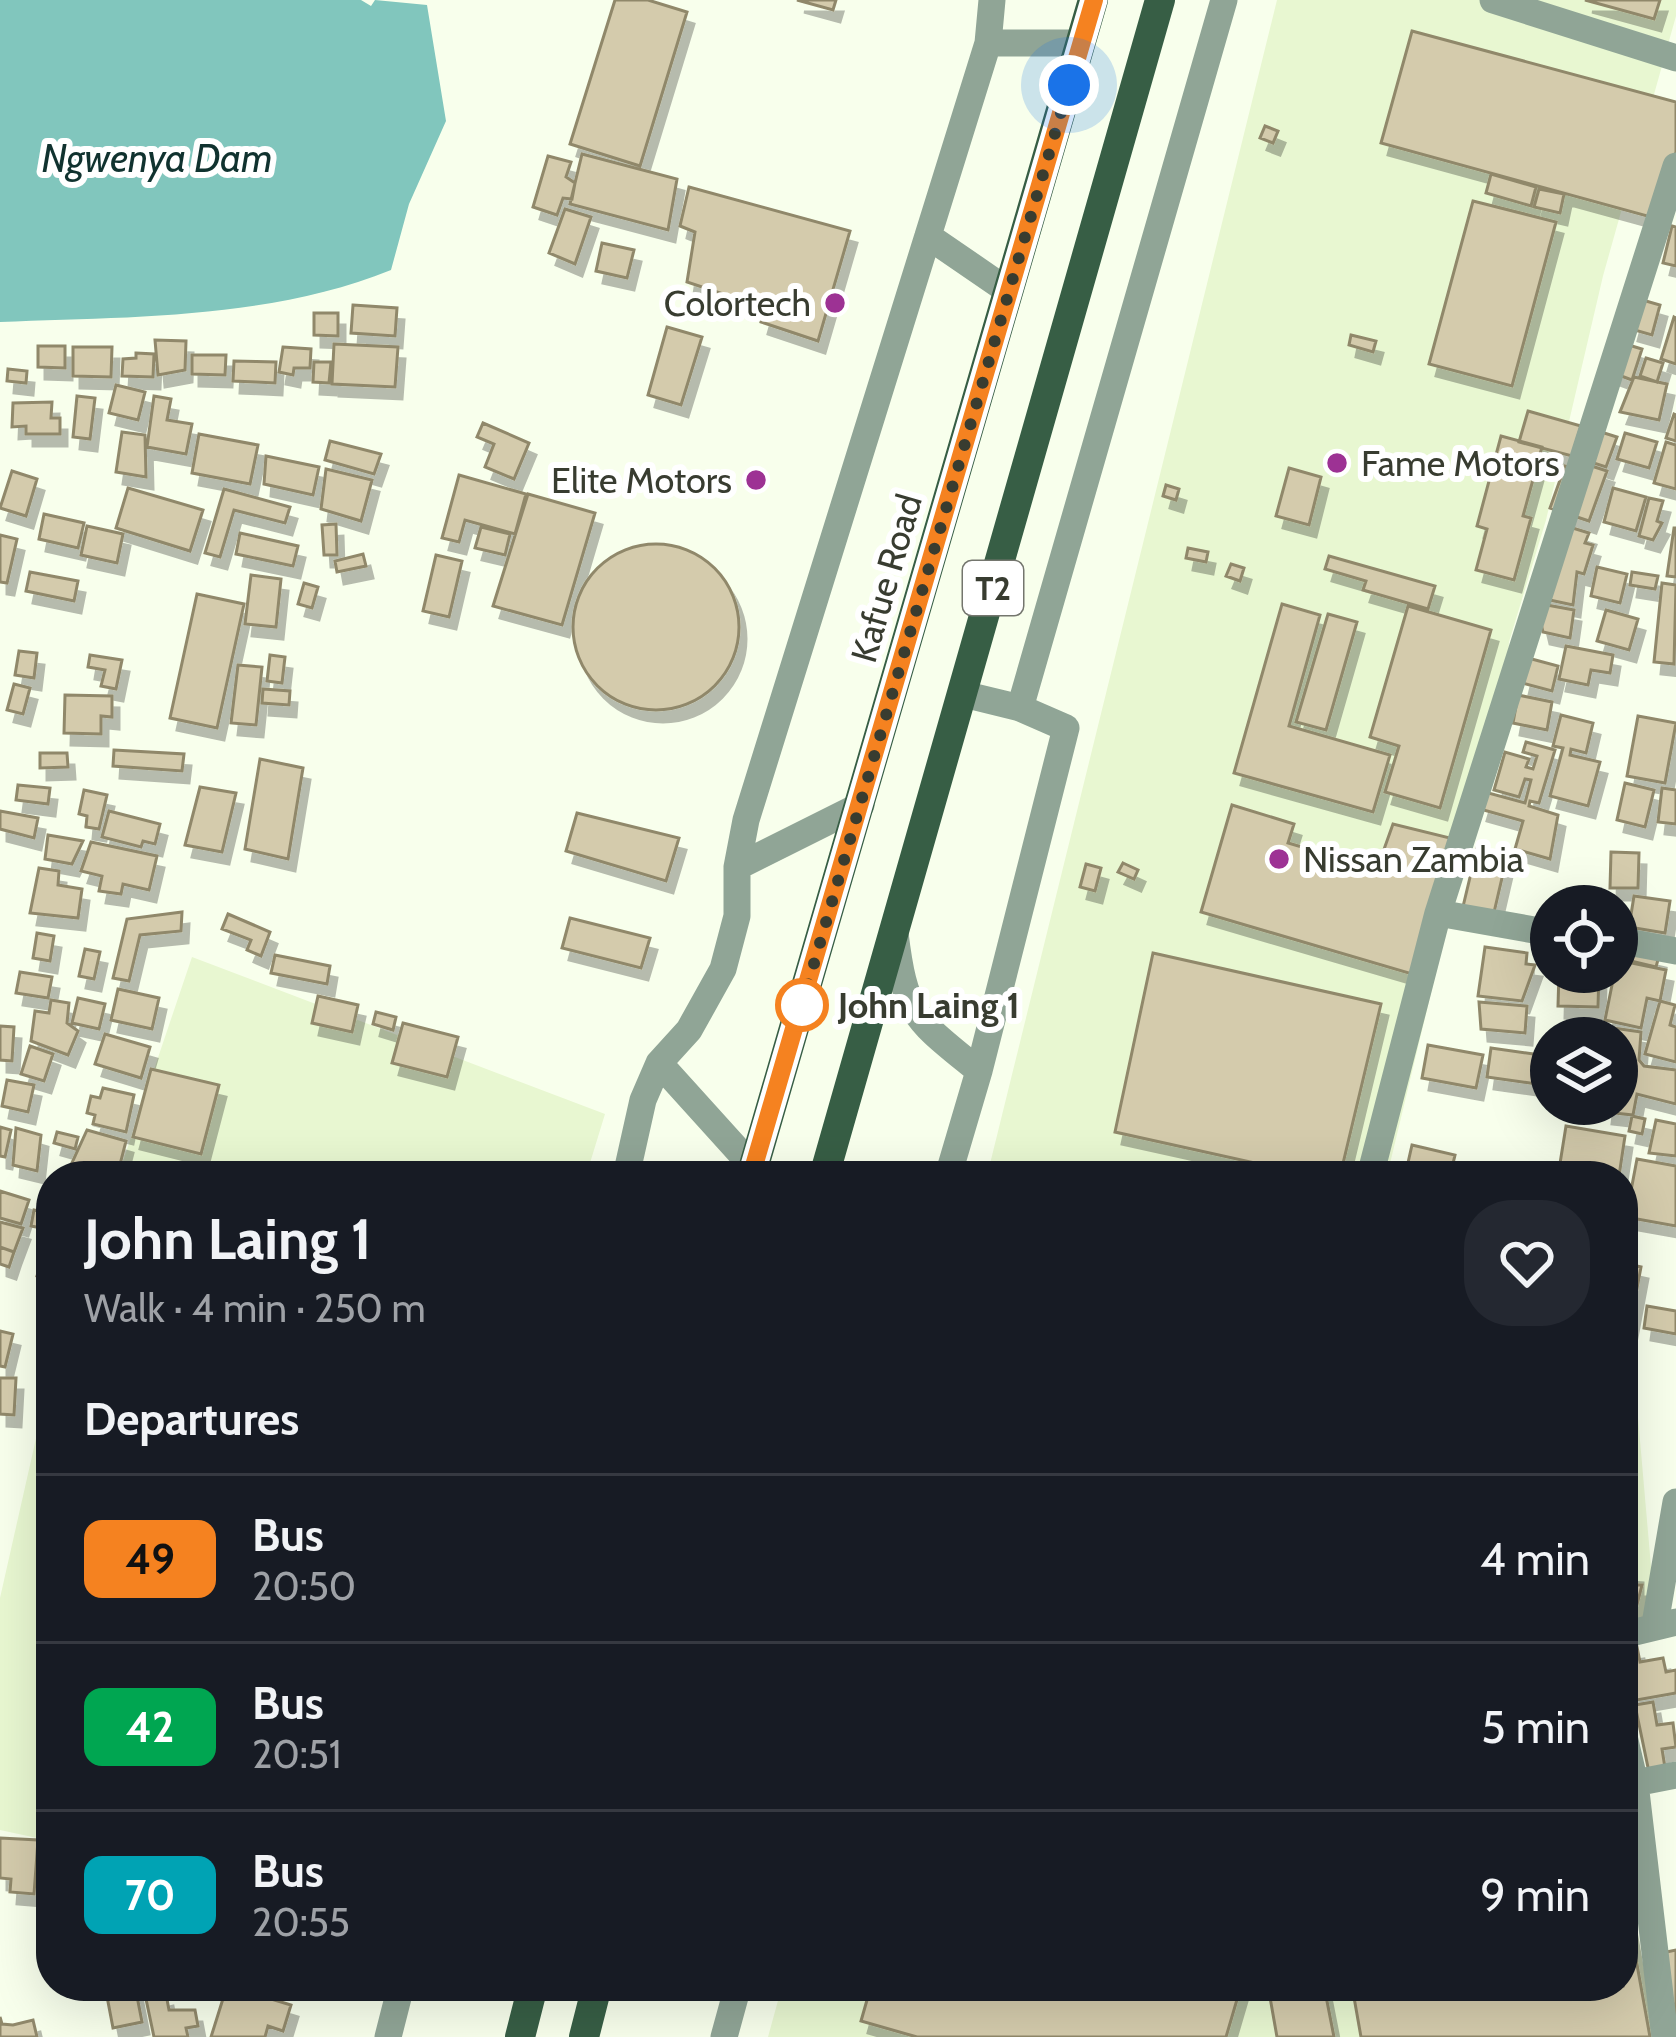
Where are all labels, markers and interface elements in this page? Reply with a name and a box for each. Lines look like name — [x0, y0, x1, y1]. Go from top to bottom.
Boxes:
your location — [1039, 55, 1099, 115]
water label: Ngwenya Dam — [41, 134, 273, 182]
place label: Colortech — [664, 281, 811, 325]
marker: Colortech — [822, 290, 848, 316]
place label: Fame Motors — [1361, 441, 1560, 485]
marker: Fame Motors — [1324, 450, 1350, 476]
place label: Elite Motors — [551, 458, 732, 502]
marker: Elite Motors — [743, 467, 769, 493]
street label: Kafue Road — [841, 489, 931, 667]
road number: T2 — [963, 561, 1023, 615]
place label: Nissan Zambia — [1303, 837, 1524, 881]
marker: Nissan Zambia — [1266, 846, 1292, 872]
map controls — [1530, 885, 1638, 1125]
button: locate — [1530, 885, 1638, 993]
marker: John Laing 1 — [777, 980, 827, 1030]
place label: John Laing 1 — [837, 983, 1020, 1027]
button: layers — [1530, 1017, 1638, 1125]
button: heart — [1464, 1200, 1590, 1326]
text: John Laing 1 — [84, 1204, 372, 1273]
text: Walk · 4 min · 250 m — [84, 1284, 426, 1332]
text: Departures — [84, 1392, 299, 1446]
text: Bus — [252, 1508, 324, 1562]
text: 4 min — [1480, 1532, 1590, 1586]
text: 49 — [125, 1533, 175, 1585]
text: 20:50 — [252, 1562, 356, 1610]
text: Bus — [252, 1676, 324, 1730]
text: 5 min — [1481, 1700, 1590, 1754]
text: 42 — [126, 1701, 174, 1753]
text: 20:51 — [252, 1730, 342, 1778]
text: Bus — [252, 1844, 324, 1898]
text: 9 min — [1480, 1868, 1590, 1922]
text: 70 — [125, 1869, 175, 1921]
text: 20:55 — [252, 1898, 350, 1946]

